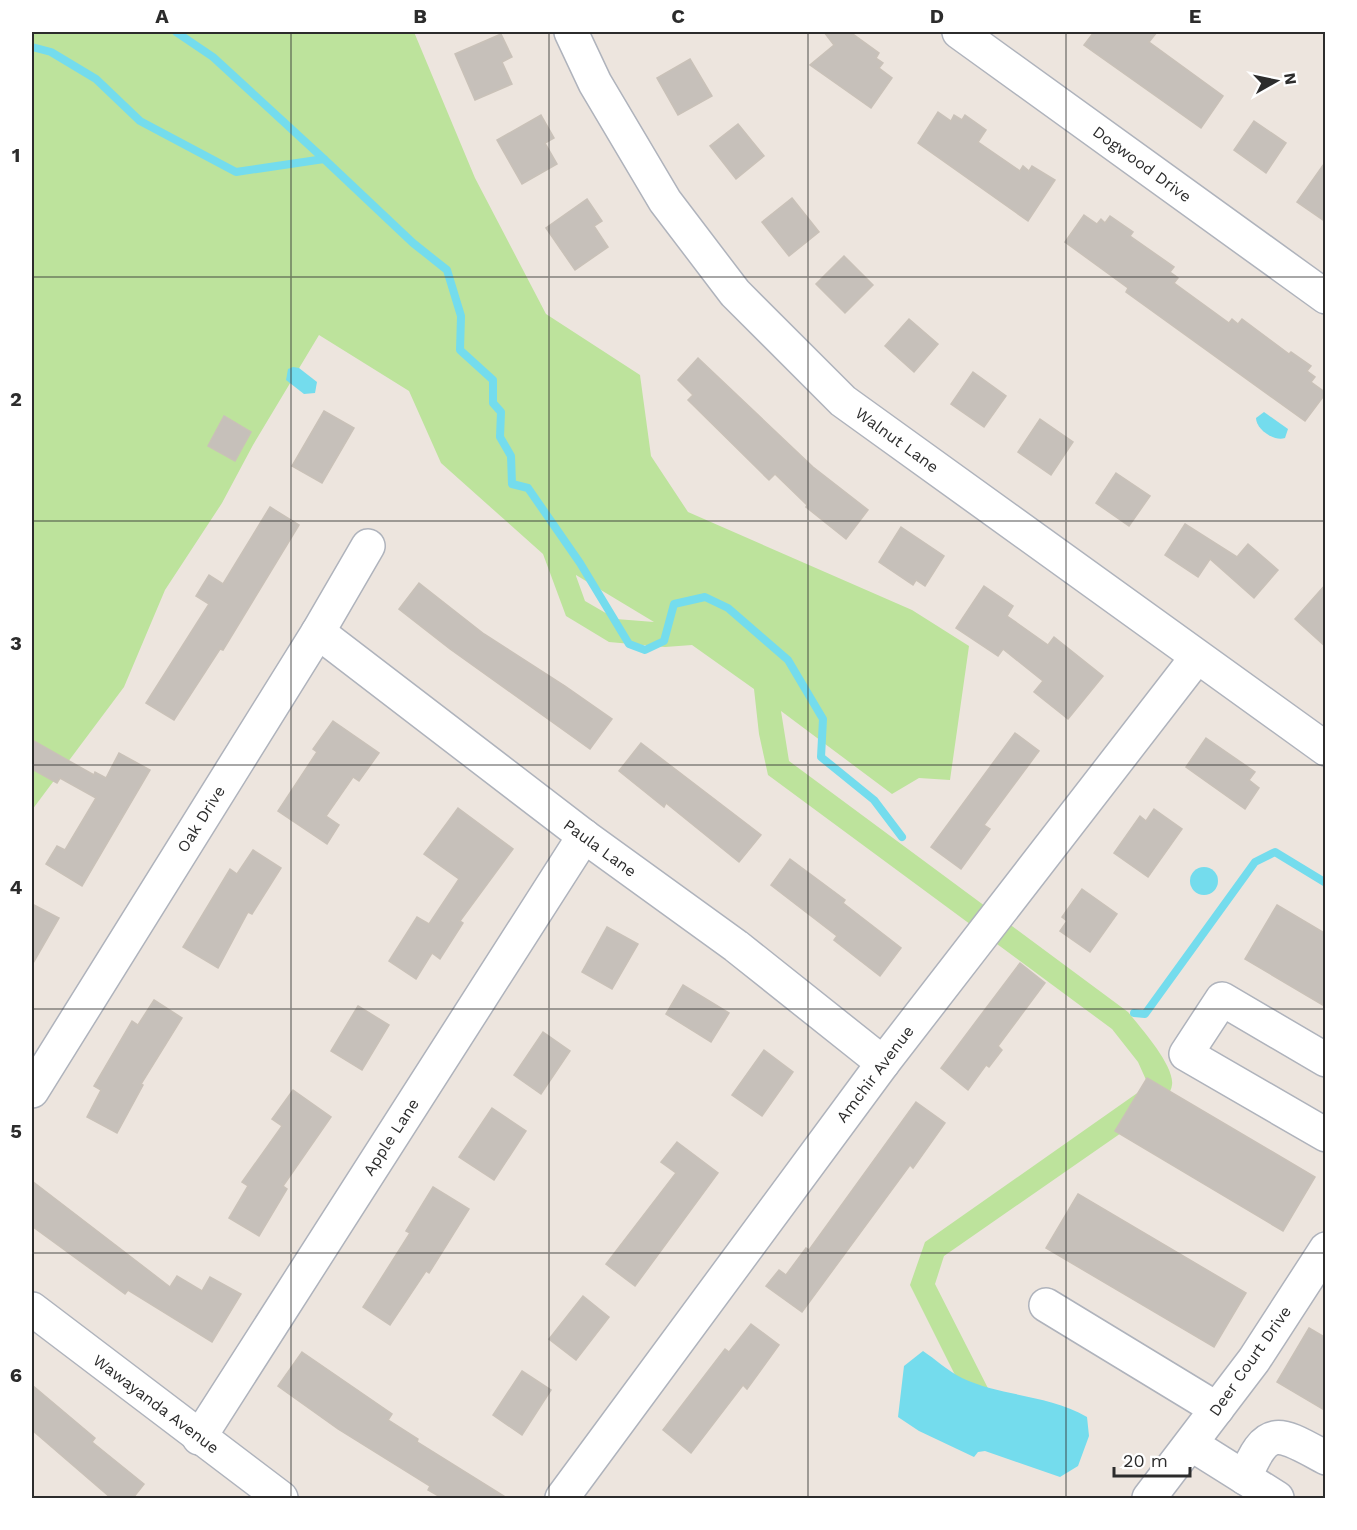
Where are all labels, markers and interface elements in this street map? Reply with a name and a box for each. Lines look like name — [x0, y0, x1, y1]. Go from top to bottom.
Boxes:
text: A — [155, 4, 169, 28]
text: B — [413, 4, 427, 28]
text: C — [671, 4, 685, 28]
text: D — [930, 4, 944, 28]
text: E — [1189, 4, 1201, 28]
north arrow — [1246, 51, 1306, 111]
text: N — [1280, 71, 1301, 86]
street label: Dogwood Drive — [1089, 122, 1195, 206]
text: 1 — [12, 143, 20, 167]
text: 2 — [10, 387, 22, 411]
street label: Walnut Lane — [852, 403, 942, 477]
text: 3 — [10, 631, 22, 655]
street label: Oak Drive — [173, 782, 229, 856]
street label: Paula Lane — [560, 815, 640, 881]
text: 4 — [10, 875, 23, 899]
street label: Amchir Avenue — [832, 1022, 918, 1126]
street label: Apple Lane — [359, 1095, 423, 1179]
text: 5 — [10, 1119, 22, 1143]
street label: Deer Court Drive — [1205, 1302, 1295, 1420]
street label: Wawayanda Avenue — [89, 1351, 223, 1457]
text: 6 — [10, 1363, 22, 1387]
scale bar — [1114, 1440, 1190, 1478]
text: 20 m — [1123, 1450, 1168, 1471]

